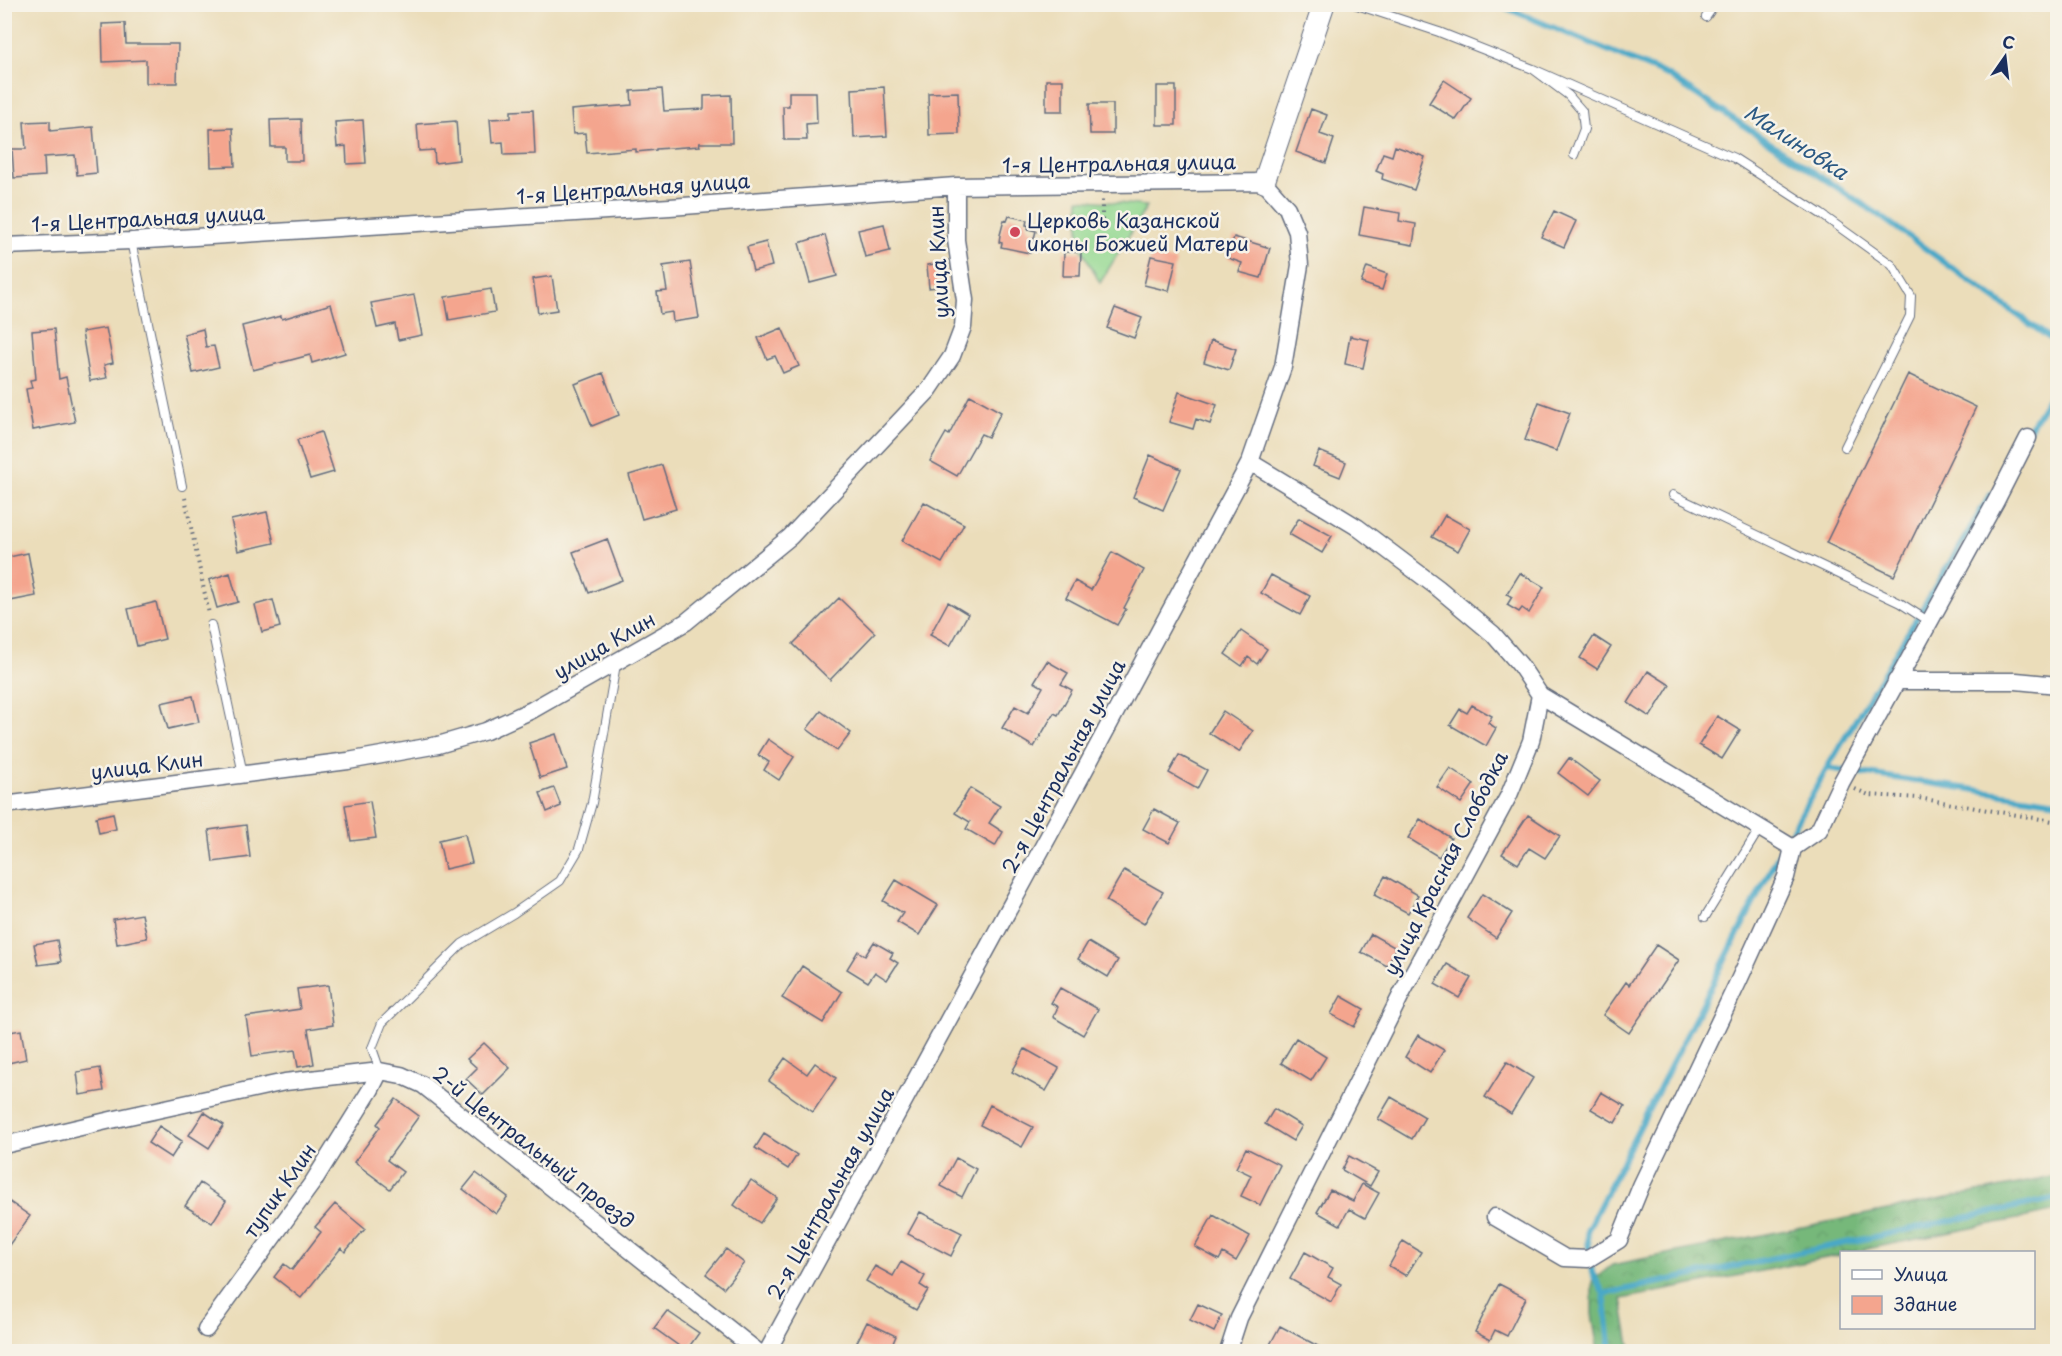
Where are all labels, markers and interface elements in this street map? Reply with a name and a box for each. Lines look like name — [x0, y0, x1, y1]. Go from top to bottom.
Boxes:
north arrow — [1975, 27, 2035, 87]
text: С — [2000, 28, 2018, 55]
water label: Малиновка — [1739, 95, 1856, 187]
street label: 1-я Центральная улица — [1002, 146, 1237, 180]
street label: 1-я Центральная улица — [515, 165, 751, 211]
street label: 1-я Центральная улица — [30, 197, 266, 239]
street label: улица Клин — [920, 205, 956, 319]
place label: Церковь Казанской иконы Божией Матери — [1027, 205, 1249, 258]
marker: Церковь Казанской иконы Божией Матери — [1008, 225, 1022, 239]
street label: улица Клин — [548, 604, 660, 686]
street label: 2-я Центральная улица — [994, 653, 1133, 878]
street label: улица Клин — [89, 743, 205, 787]
street label: улица Красная Слободка — [1375, 745, 1515, 981]
street label: 2-й Центральный проезд — [427, 1058, 641, 1236]
street label: 2-я Центральная улица — [759, 1081, 901, 1305]
street label: тупик Клин — [235, 1137, 323, 1243]
legend — [1840, 1251, 2035, 1329]
text: Улица — [1894, 1260, 1948, 1287]
text: Здание — [1894, 1290, 1957, 1317]

